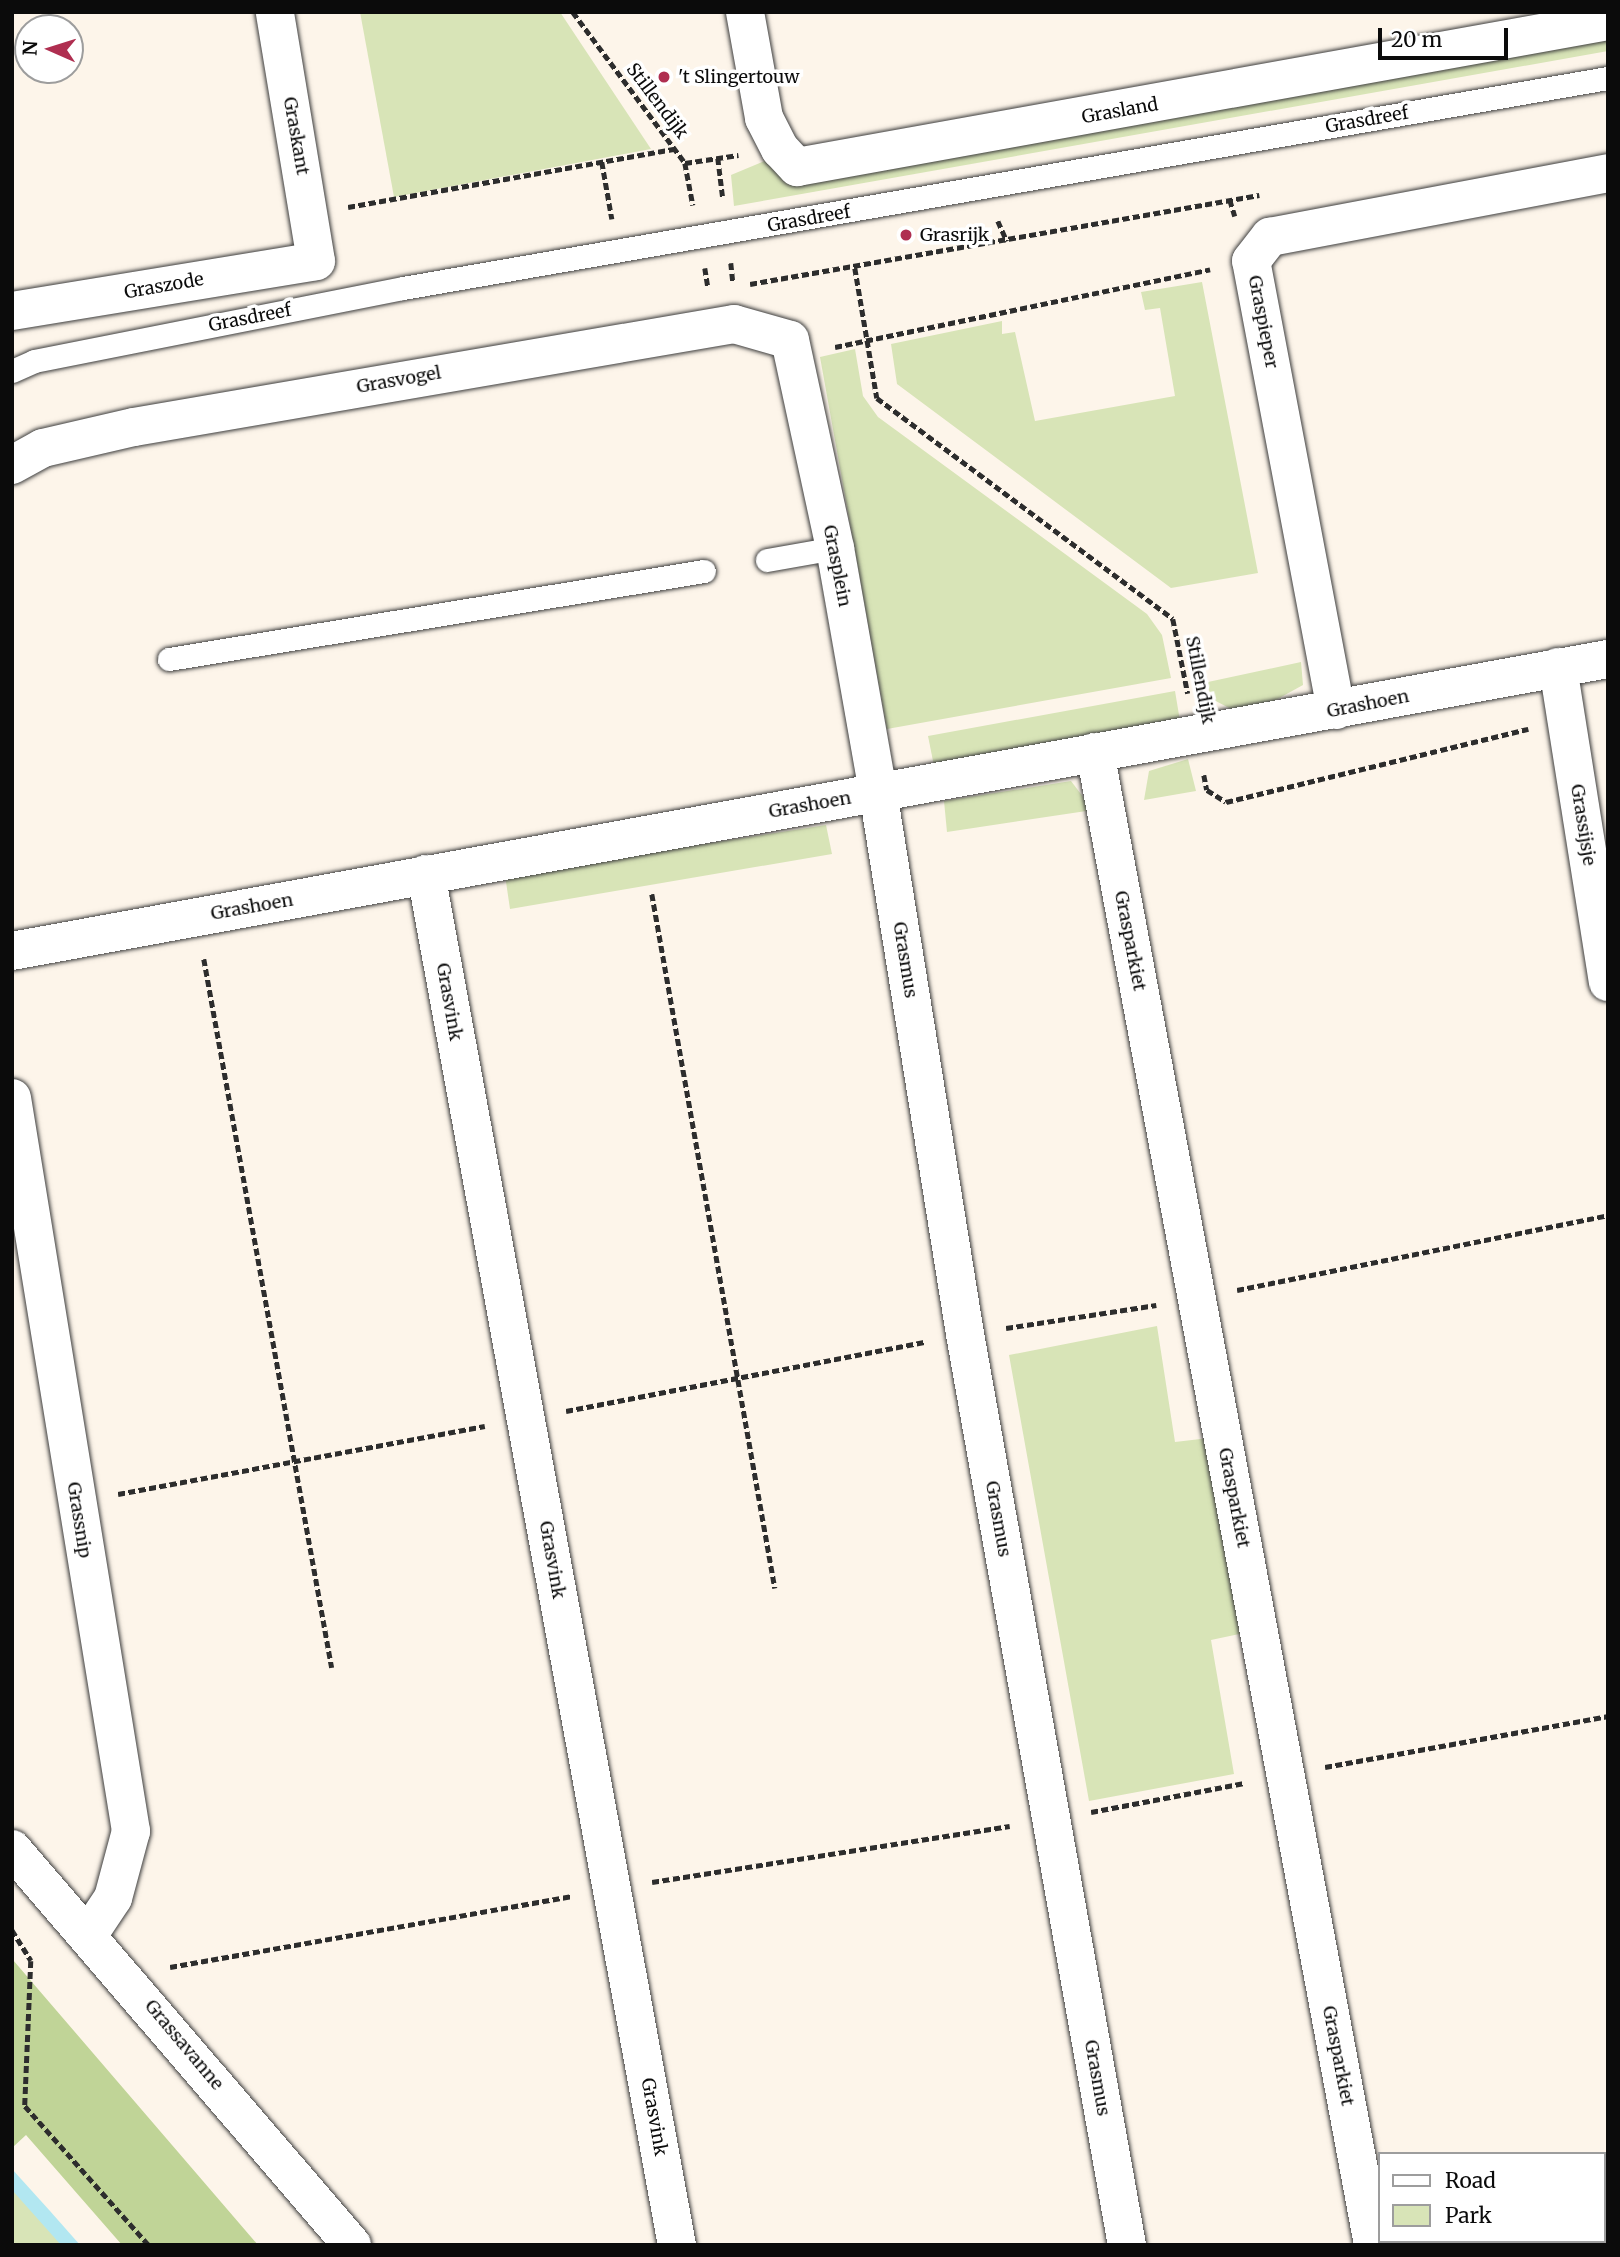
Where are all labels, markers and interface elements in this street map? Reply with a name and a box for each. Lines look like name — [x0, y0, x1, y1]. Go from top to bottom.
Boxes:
north arrow — [14, 14, 84, 84]
scale bar — [1382, 14, 1512, 58]
text: 20 m — [1391, 26, 1442, 53]
text: N — [18, 40, 42, 56]
street label: Stillendijk — [622, 59, 692, 143]
place label: 't Slingertouw — [678, 66, 799, 88]
marker: 't Slingertouw — [656, 69, 672, 85]
street label: Grasland — [1080, 94, 1160, 128]
street label: Graskant — [279, 95, 313, 177]
street label: Grasdreef — [1324, 102, 1410, 138]
street label: Grasdreef — [766, 201, 852, 237]
place label: Grasrijk — [920, 224, 989, 246]
marker: Grasrijk — [898, 227, 914, 243]
street label: Graszode — [123, 268, 205, 304]
street label: Graspieper — [1243, 274, 1283, 370]
street label: Grasdreef — [207, 299, 293, 337]
street label: Grasvogel — [355, 362, 443, 398]
street label: Grasplein — [819, 523, 855, 609]
street label: Stillendijk — [1181, 634, 1219, 726]
street label: Grashoen — [1325, 685, 1411, 723]
street label: Grassijsje — [1566, 783, 1600, 867]
street label: Grashoen — [767, 787, 853, 823]
street label: Grashoen — [209, 889, 295, 925]
street label: Grasparkiet — [1110, 889, 1150, 993]
street label: Grasmus — [888, 920, 922, 1000]
street label: Grasvink — [432, 961, 466, 1043]
street label: Grasparkiet — [1214, 1446, 1254, 1550]
street label: Grasmus — [981, 1479, 1015, 1559]
street label: Grassnip — [62, 1481, 96, 1559]
street label: Grasvink — [535, 1519, 569, 1601]
street label: Grassavanne — [140, 1996, 228, 2094]
street label: Grasparkiet — [1318, 2004, 1358, 2108]
street label: Grasmus — [1080, 2038, 1114, 2118]
street label: Grasvink — [637, 2076, 671, 2158]
legend — [1378, 2152, 1606, 2243]
text: Road — [1445, 2167, 1496, 2194]
text: Park — [1445, 2202, 1492, 2229]

